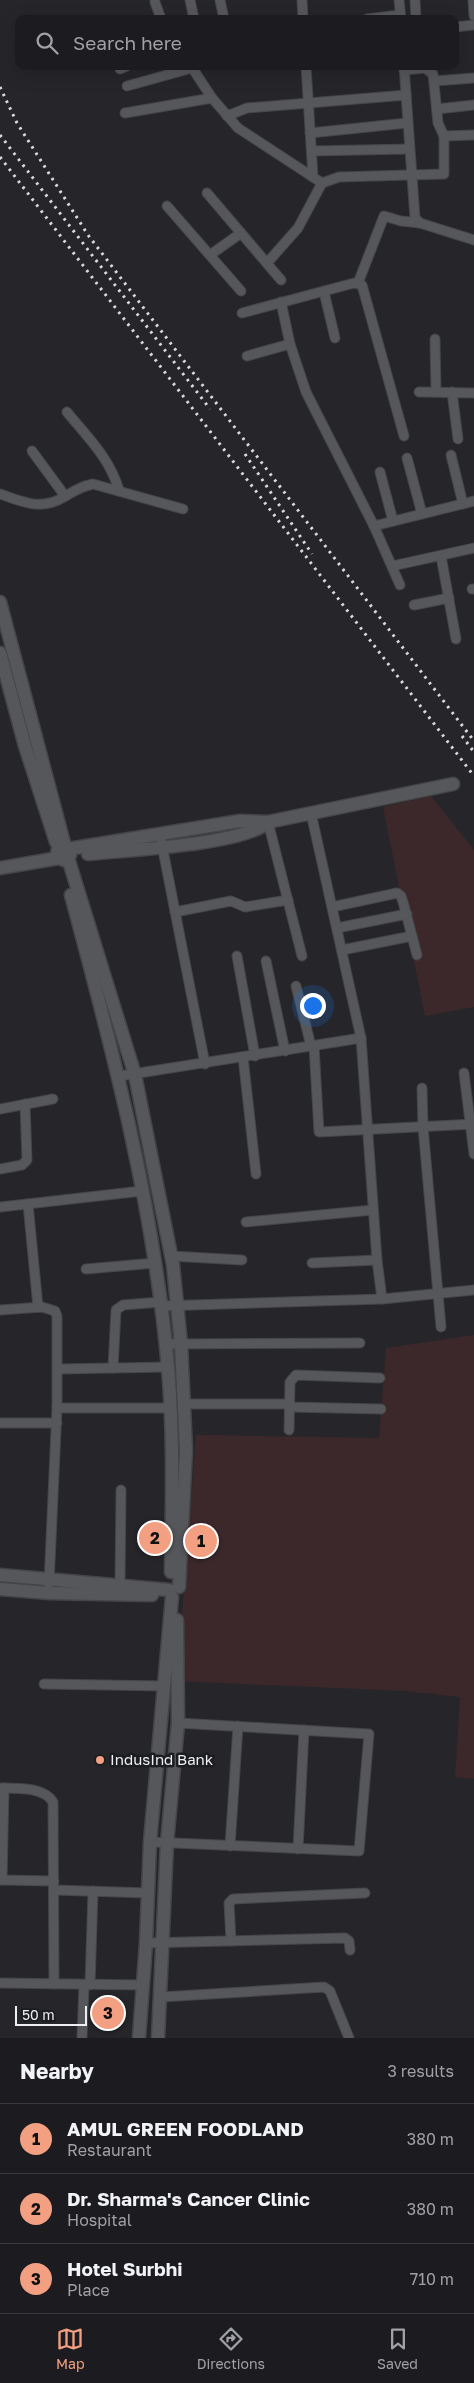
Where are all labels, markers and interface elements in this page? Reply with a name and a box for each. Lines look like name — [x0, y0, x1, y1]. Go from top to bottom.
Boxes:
search box — [15, 15, 459, 70]
icon: search — [33, 29, 61, 57]
text: Search here — [73, 31, 182, 54]
your location — [300, 993, 326, 1019]
pin: 2 — [139, 1519, 171, 1557]
pin: 1 — [185, 1522, 217, 1560]
place label: IndusInd Bank — [110, 1750, 214, 1768]
marker: IndusInd Bank — [94, 1754, 106, 1766]
pin: 3 — [92, 1994, 124, 2032]
scale bar — [15, 2003, 88, 2026]
text: 50 m — [22, 2006, 55, 2023]
text: Nearby — [20, 2058, 94, 2084]
text: 3 results — [387, 2061, 454, 2081]
text: AMUL GREEN FOODLAND — [67, 2117, 304, 2140]
text: 1 — [32, 2129, 40, 2149]
text: 380 m — [407, 2129, 454, 2149]
text: Restaurant — [67, 2140, 152, 2160]
text: Dr. Sharma's Cancer Clinic — [67, 2187, 310, 2210]
text: 2 — [31, 2199, 41, 2219]
text: 380 m — [407, 2199, 454, 2219]
text: Hospital — [67, 2210, 132, 2230]
text: Hotel Surbhi — [67, 2257, 183, 2280]
text: 3 — [31, 2269, 41, 2289]
text: 710 m — [410, 2269, 454, 2289]
text: Place — [67, 2280, 110, 2300]
tab: Map — [56, 2325, 85, 2372]
tab: Directions — [197, 2325, 265, 2372]
tab: Saved — [377, 2325, 418, 2372]

